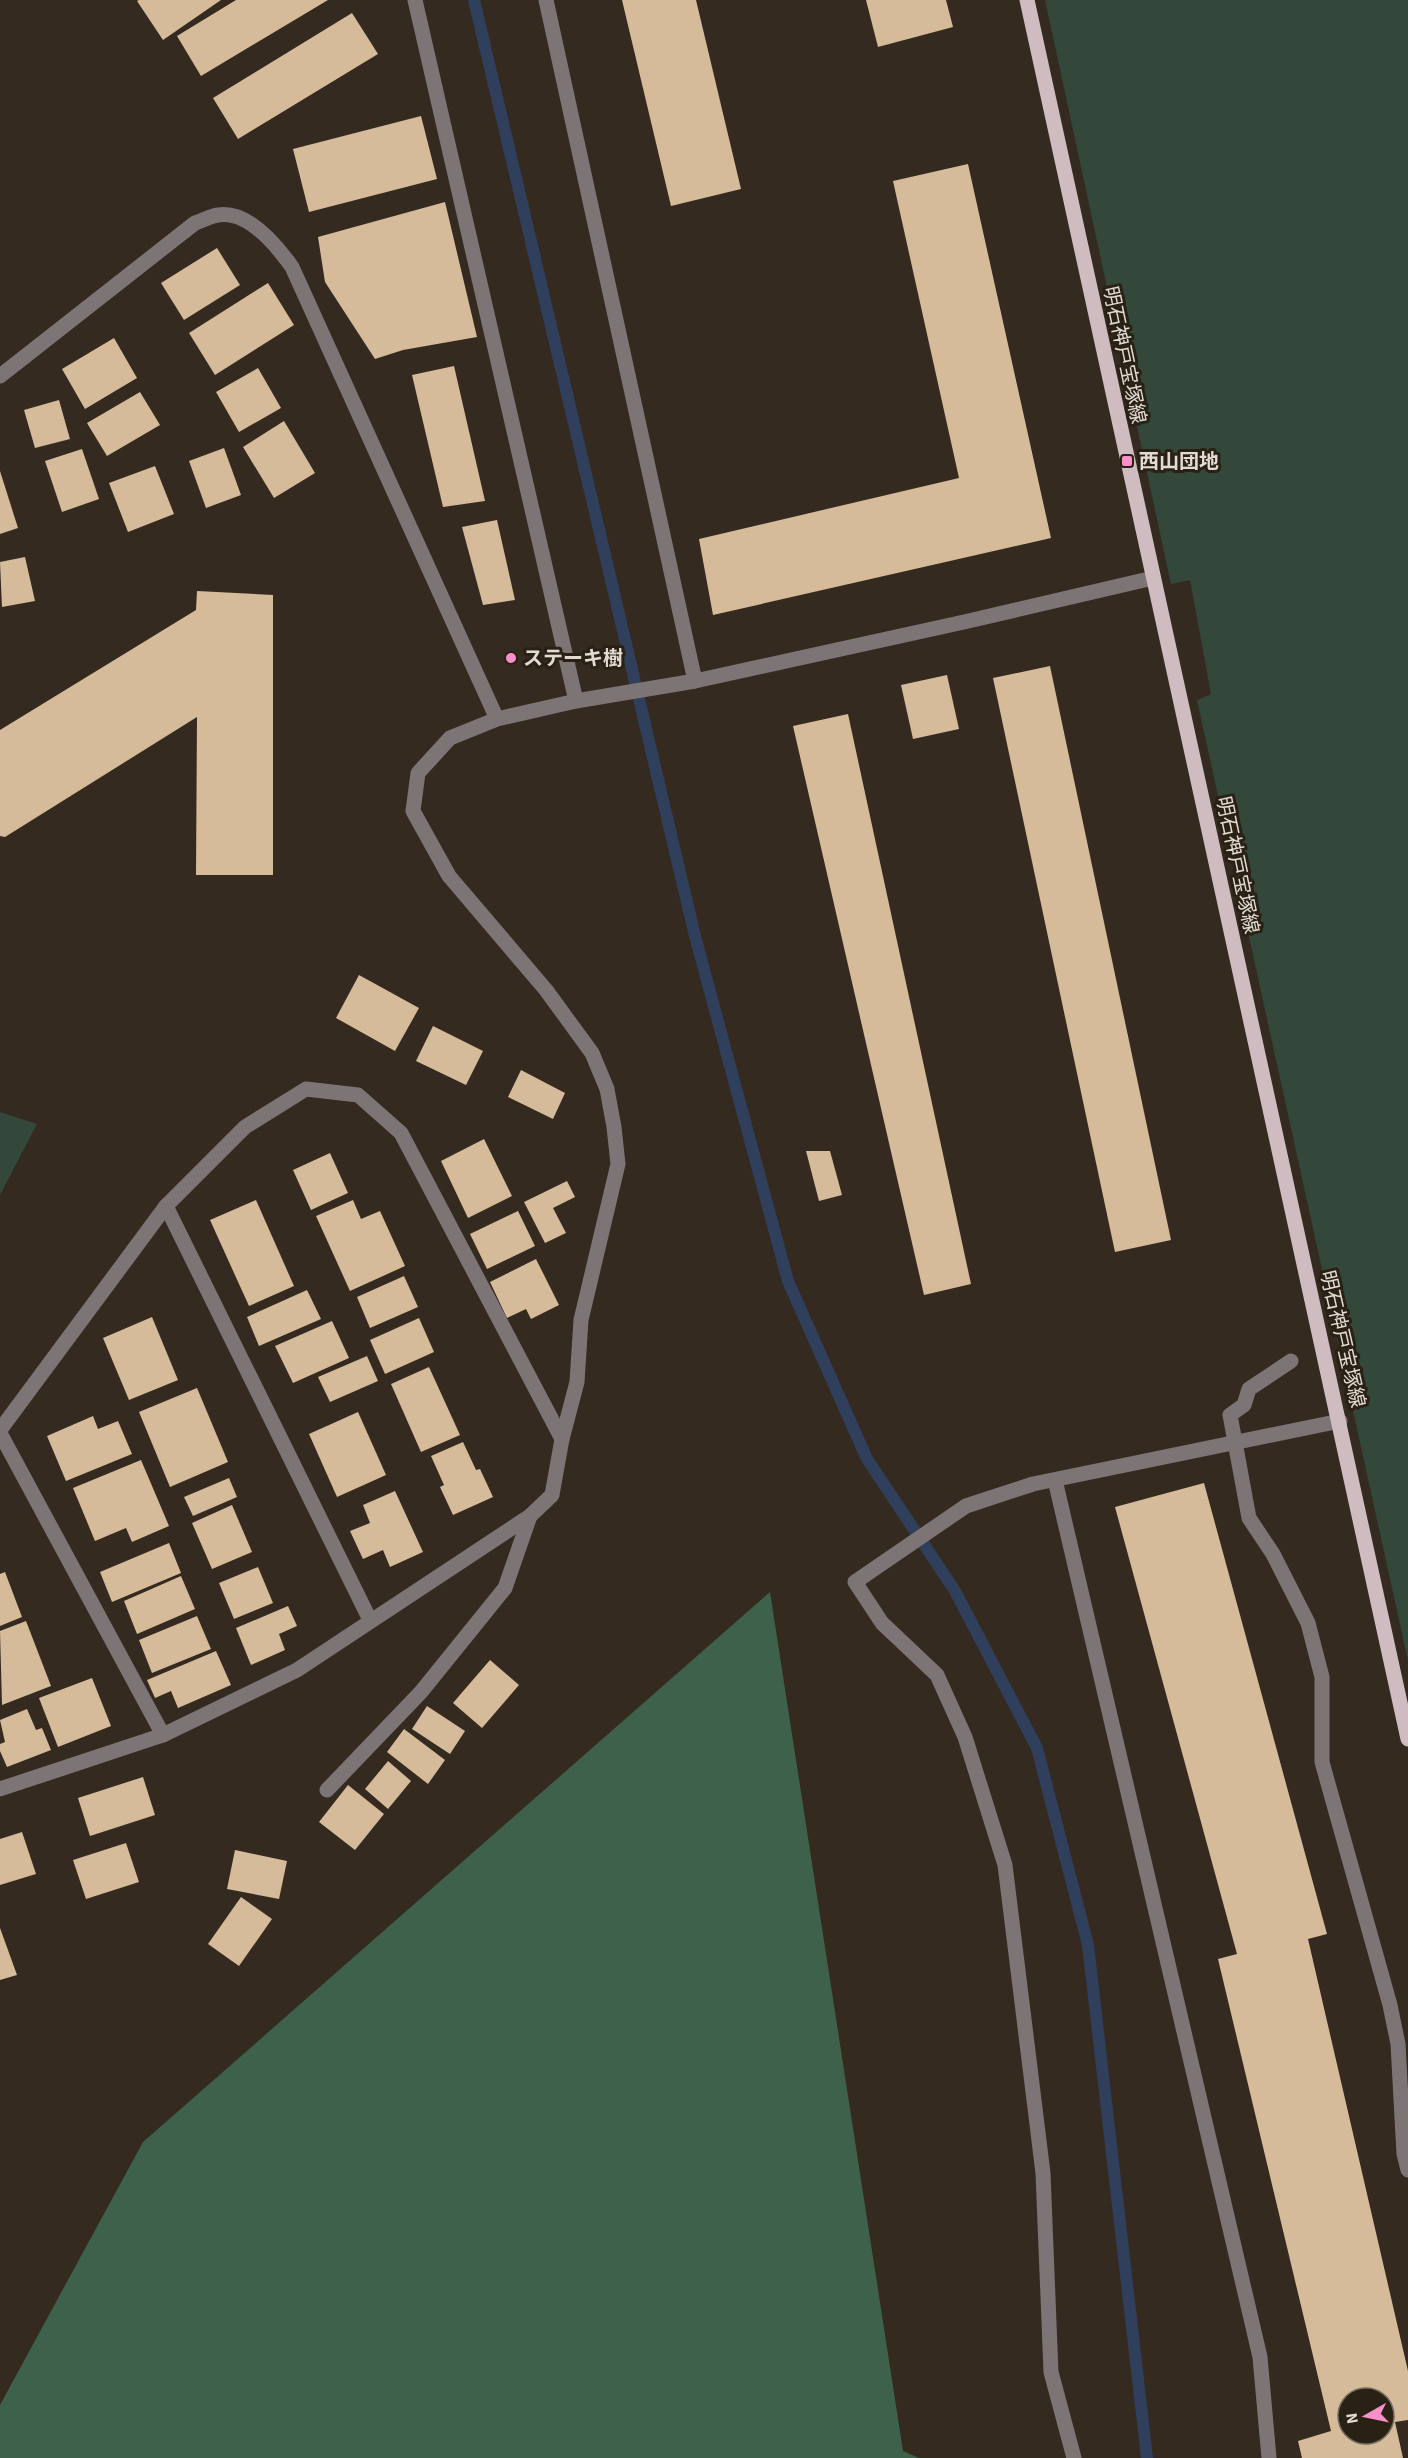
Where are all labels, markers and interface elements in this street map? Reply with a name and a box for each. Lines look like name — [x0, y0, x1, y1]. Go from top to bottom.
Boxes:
street label: 明石神戸宝塚線 — [1096, 284, 1152, 427]
place label: 西山団地 — [1139, 448, 1219, 476]
marker: 西山団地 — [1120, 454, 1134, 468]
place label: ステーキ樹 — [523, 645, 623, 673]
marker: ステーキ樹 — [504, 651, 518, 665]
street label: 明石神戸宝塚線 — [1209, 794, 1265, 937]
street label: 明石神戸宝塚線 — [1313, 1268, 1371, 1411]
north arrow — [1336, 2386, 1396, 2446]
text: N — [1340, 2411, 1364, 2425]

